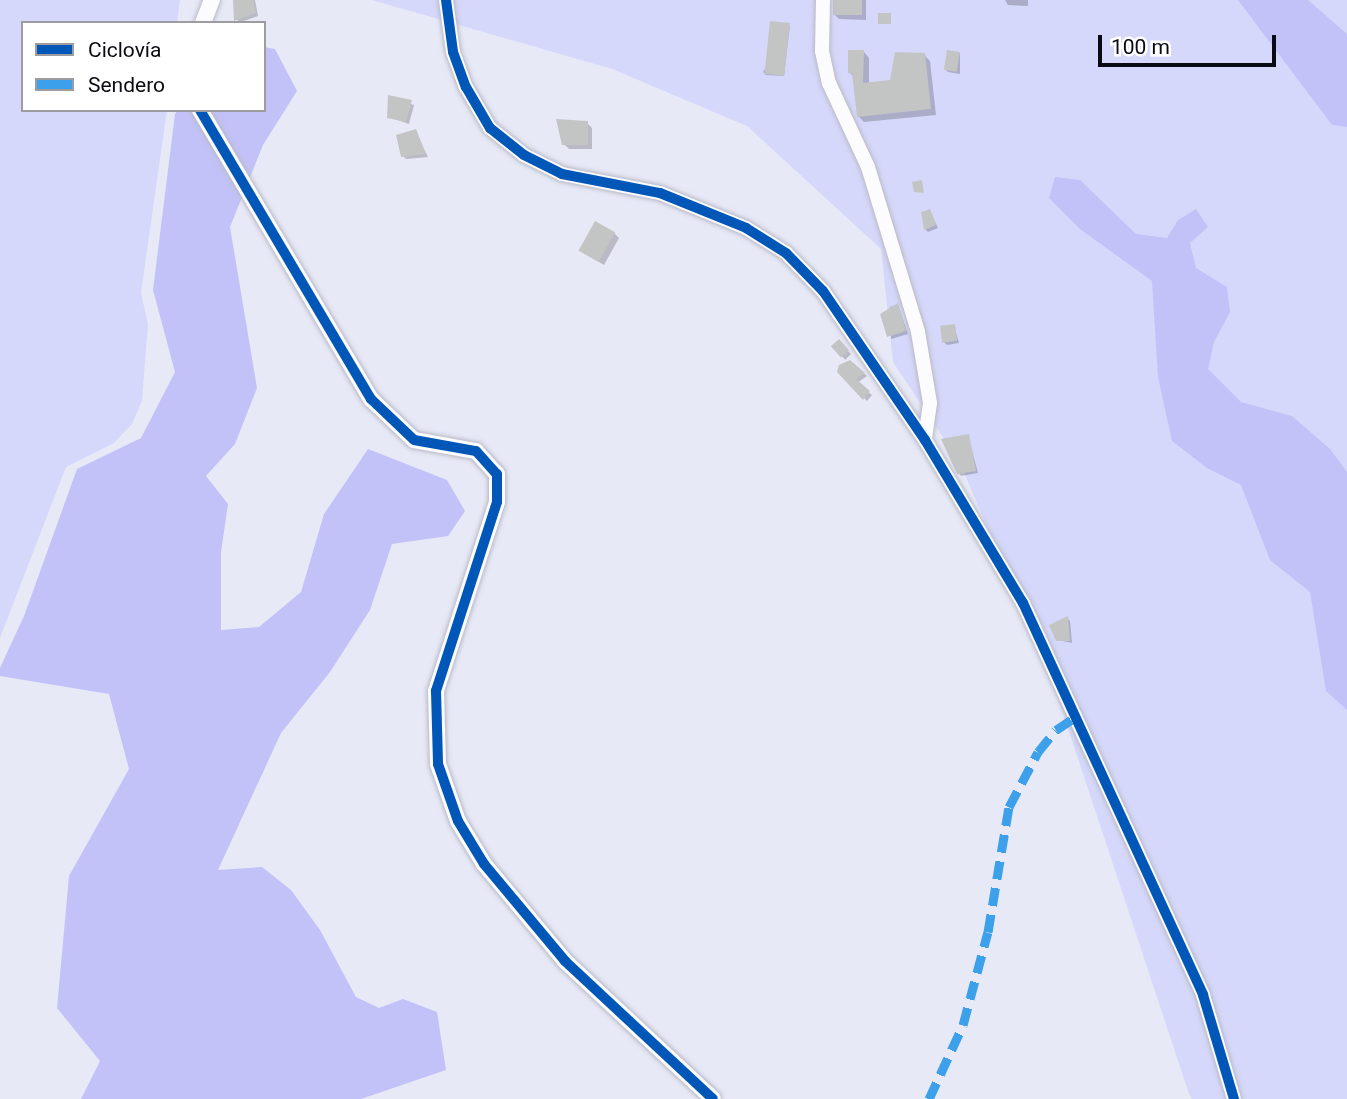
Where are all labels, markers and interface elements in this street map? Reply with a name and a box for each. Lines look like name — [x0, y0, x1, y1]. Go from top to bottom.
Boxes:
legend — [21, 21, 266, 112]
scale bar — [1102, 21, 1280, 65]
text: 100 m — [1111, 35, 1170, 59]
text: Ciclovía — [88, 38, 162, 62]
text: Sendero — [88, 73, 165, 97]

